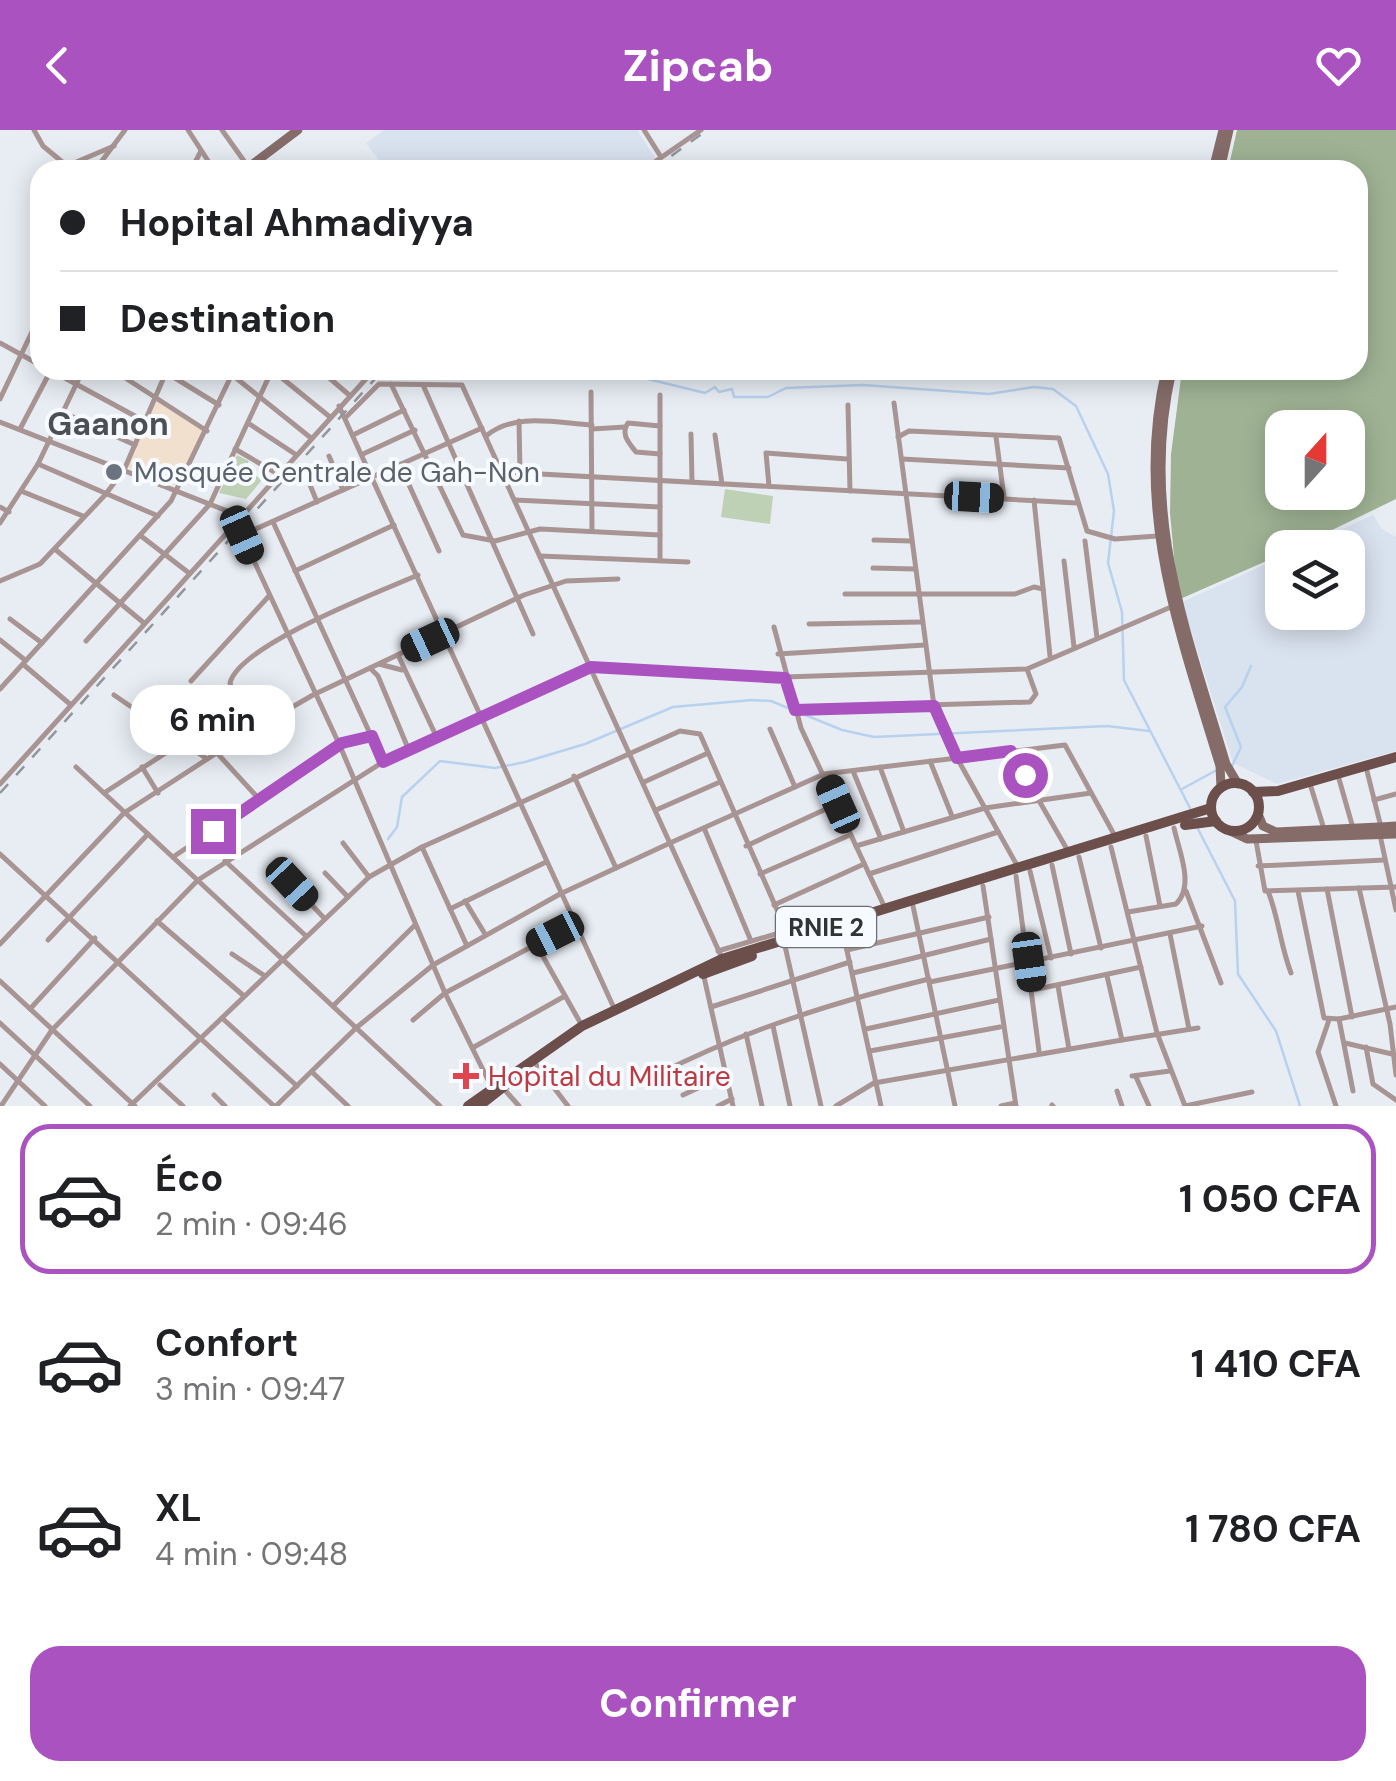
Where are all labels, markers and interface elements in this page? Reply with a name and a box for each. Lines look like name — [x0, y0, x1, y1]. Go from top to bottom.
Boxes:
text: Zipcab — [623, 36, 773, 95]
icon: back — [30, 38, 85, 93]
icon: heart — [1311, 38, 1366, 93]
text: Hopital Ahmadiyya — [120, 198, 474, 248]
text: Destination — [120, 294, 335, 344]
district label: Gaanon — [47, 403, 169, 445]
north arrow — [1265, 410, 1365, 510]
map controls — [1265, 410, 1365, 630]
place label: Mosquée Centrale de Gah-Non — [134, 454, 540, 491]
marker: Mosquée Centrale de Gah-Non — [103, 461, 125, 483]
car — [943, 480, 1005, 514]
car — [216, 501, 268, 569]
button: layers — [1265, 530, 1365, 630]
car — [396, 614, 464, 666]
callout: 6 min — [130, 686, 296, 756]
text: 6 min — [169, 699, 256, 741]
route start — [1003, 753, 1048, 798]
car — [812, 770, 864, 838]
route end — [191, 809, 236, 854]
car — [261, 852, 323, 916]
car — [521, 907, 589, 961]
road number: RNIE 2 — [776, 907, 876, 947]
car — [1010, 930, 1048, 994]
place label: Hopital du Militaire — [488, 1058, 731, 1095]
marker: Hopital du Militaire — [453, 1063, 479, 1089]
text: Éco — [155, 1153, 223, 1203]
icon: car — [35, 1154, 125, 1244]
text: 1 050 CFA — [1179, 1174, 1361, 1224]
text: 2 min · 09:46 — [155, 1203, 348, 1245]
text: Confort — [155, 1318, 298, 1368]
icon: car — [35, 1319, 125, 1409]
text: 1 410 CFA — [1191, 1339, 1361, 1389]
text: 3 min · 09:47 — [155, 1368, 345, 1410]
text: XL — [155, 1483, 202, 1533]
icon: car — [35, 1484, 125, 1574]
text: 1 780 CFA — [1185, 1504, 1361, 1554]
text: 4 min · 09:48 — [155, 1533, 348, 1575]
button: Confirmer — [30, 1646, 1366, 1761]

